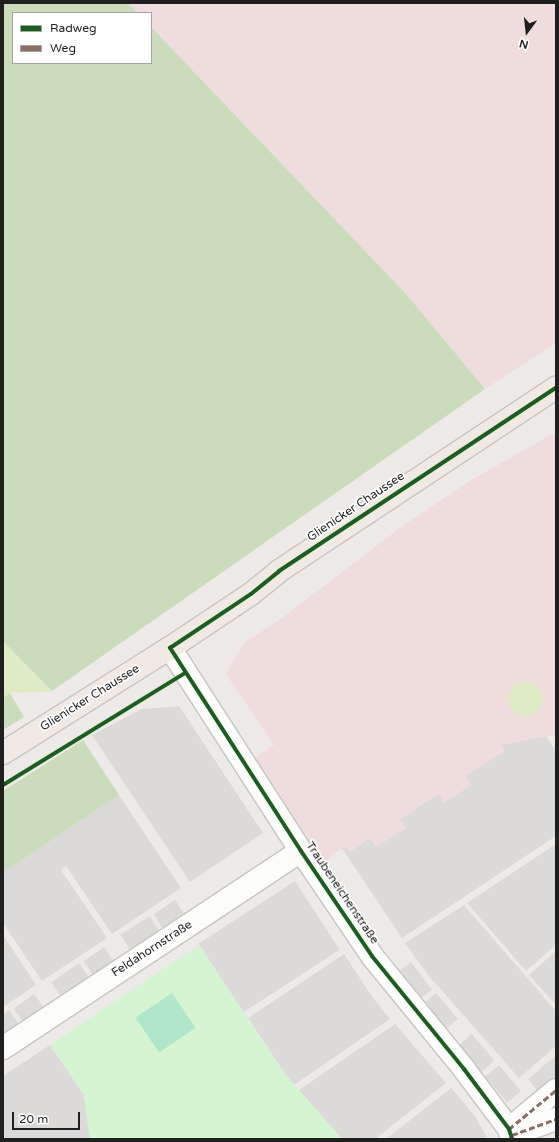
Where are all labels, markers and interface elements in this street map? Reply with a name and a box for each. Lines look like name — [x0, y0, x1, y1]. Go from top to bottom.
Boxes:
legend — [12, 12, 152, 64]
north arrow — [507, 12, 547, 52]
text: Radweg — [50, 21, 97, 35]
text: N — [518, 37, 530, 51]
text: Weg — [50, 41, 76, 55]
street label: Glienicker Chaussee — [305, 469, 407, 545]
street label: Glienicker Chaussee — [38, 662, 142, 734]
street label: Traubeneichenstraße — [302, 839, 382, 947]
street label: Feldahornstraße — [109, 918, 195, 980]
scale bar — [14, 1104, 82, 1130]
text: 20 m — [19, 1112, 48, 1126]

